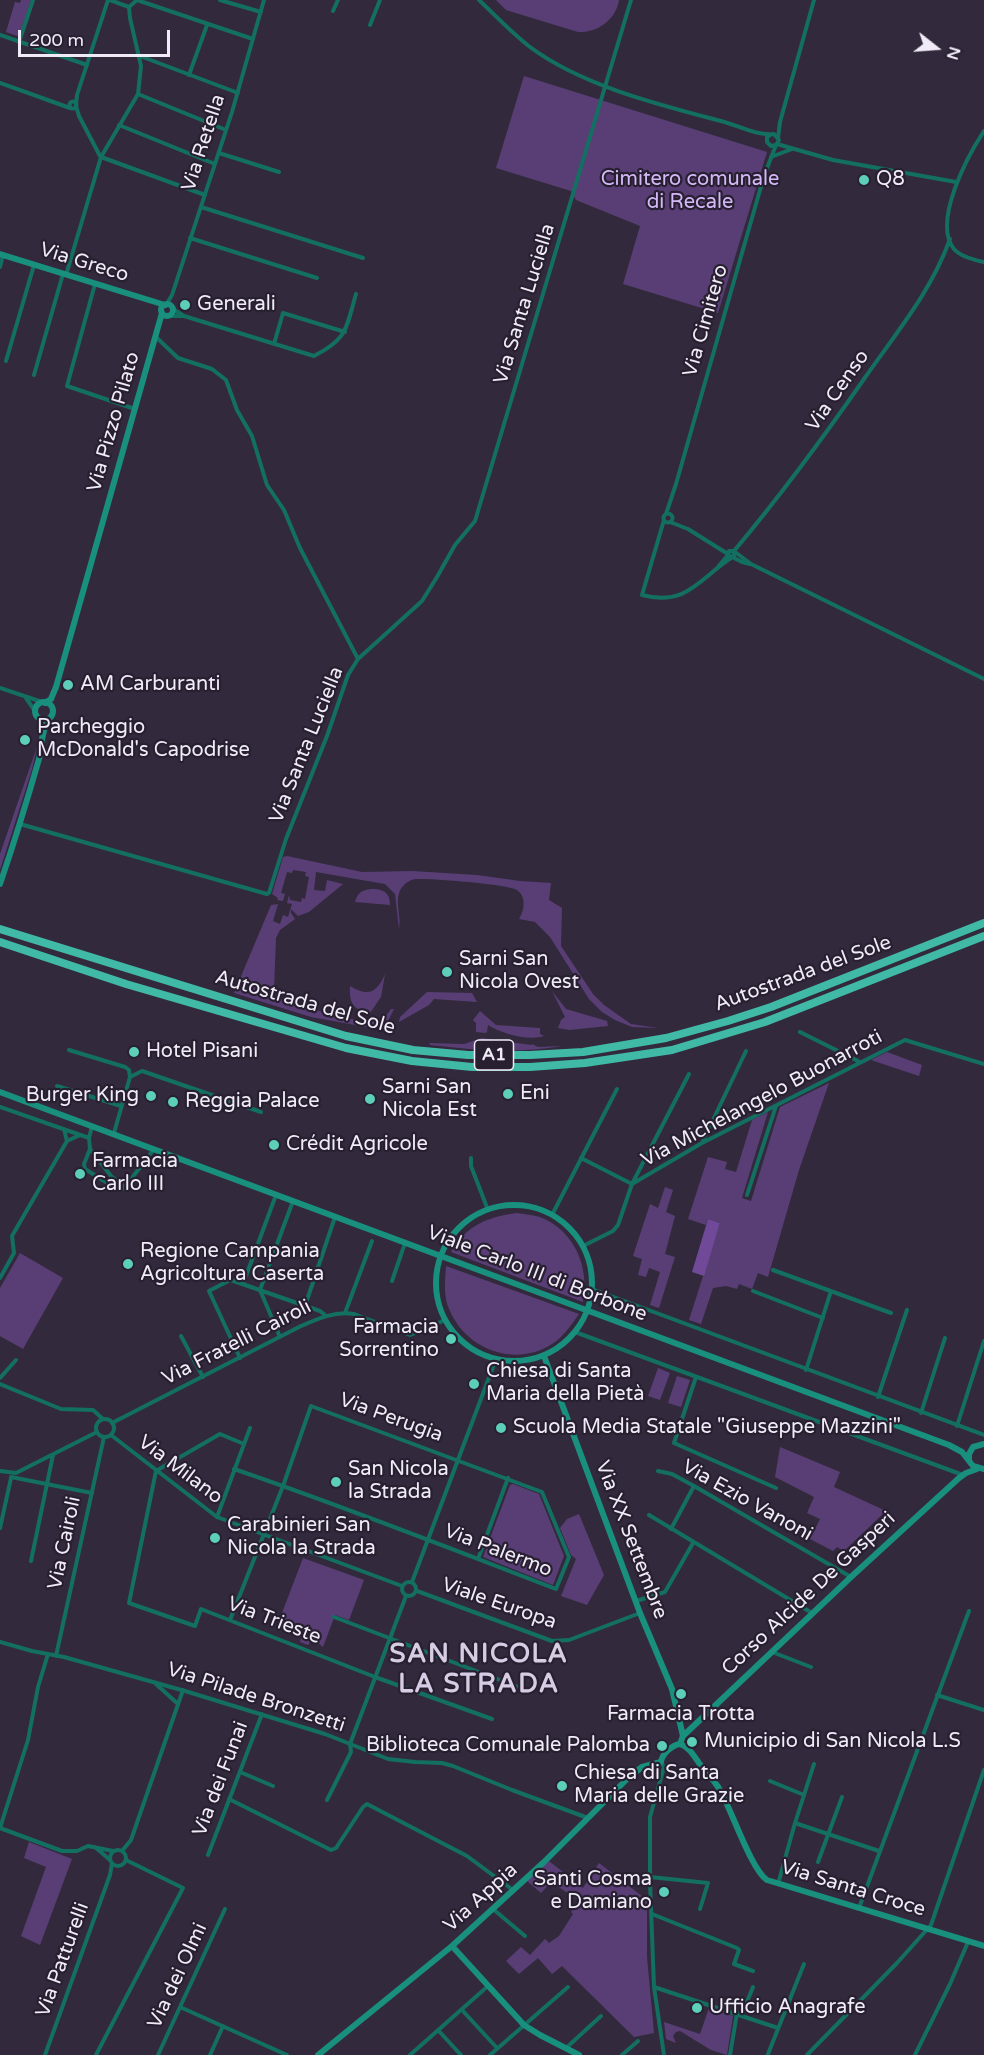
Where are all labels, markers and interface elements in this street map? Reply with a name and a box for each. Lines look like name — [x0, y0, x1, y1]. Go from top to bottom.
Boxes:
scale bar — [21, 18, 172, 56]
north arrow — [906, 18, 966, 78]
text: 200 m — [29, 29, 84, 51]
text: N — [942, 44, 965, 62]
street label: Via Retella — [177, 91, 231, 195]
park label: Cimitero comunale di Recale — [601, 168, 779, 215]
place label: Q8 — [876, 168, 905, 192]
marker: Q8 — [857, 173, 871, 187]
street label: Via Santa Luciella — [489, 221, 561, 387]
street label: Via Greco — [37, 238, 131, 288]
street label: Via Cimitero — [679, 262, 733, 380]
place label: Generali — [197, 293, 276, 317]
marker: Generali — [178, 298, 192, 312]
street label: Via Censo — [801, 346, 875, 436]
street label: Via Pizzo Pilato — [83, 349, 145, 495]
street label: Via Santa Luciella — [265, 663, 349, 827]
place label: AM Carburanti — [80, 673, 220, 697]
marker: AM Carburanti — [61, 678, 75, 692]
place label: Parcheggio McDonald's Capodrise — [37, 716, 250, 763]
marker: Parcheggio McDonald's Capodrise — [18, 733, 32, 747]
street label: Autostrada del Sole — [711, 931, 895, 1017]
place label: Sarni San Nicola Ovest — [459, 948, 579, 995]
marker: Sarni San Nicola Ovest — [440, 965, 454, 979]
street label: Autostrada del Sole — [212, 966, 398, 1040]
street label: Via Michelangelo Buonarroti — [638, 1025, 886, 1173]
place label: Hotel Pisani — [146, 1040, 258, 1064]
road number: A1 — [474, 1040, 514, 1070]
marker: Hotel Pisani — [127, 1045, 141, 1059]
place label: Sarni San Nicola Est — [382, 1076, 477, 1123]
place label: Eni — [520, 1082, 550, 1106]
place label: Burger King — [26, 1084, 139, 1108]
marker: Eni — [501, 1087, 515, 1101]
marker: Burger King — [144, 1089, 158, 1103]
place label: Reggia Palace — [185, 1090, 319, 1114]
marker: Sarni San Nicola Est — [363, 1092, 377, 1106]
marker: Reggia Palace — [166, 1095, 180, 1109]
place label: Crédit Agricole — [286, 1133, 428, 1157]
marker: Crédit Agricole — [267, 1138, 281, 1152]
place label: Farmacia Carlo III — [92, 1150, 178, 1197]
marker: Farmacia Carlo III — [73, 1167, 87, 1181]
street label: Viale Carlo III di Borbone — [424, 1221, 650, 1327]
place label: Regione Campania Agricoltura Caserta — [140, 1240, 324, 1287]
marker: Regione Campania Agricoltura Caserta — [121, 1257, 135, 1271]
street label: Via Fratelli Cairoli — [159, 1295, 315, 1391]
place label: Farmacia Sorrentino — [339, 1316, 439, 1363]
marker: Farmacia Sorrentino — [444, 1332, 458, 1346]
place label: Chiesa di Santa Maria della Pietà — [486, 1360, 644, 1407]
marker: Chiesa di Santa Maria della Pietà — [467, 1377, 481, 1391]
street label: Via Perugia — [336, 1388, 446, 1448]
place label: Scuola Media Statale "Giuseppe Mazzini" — [513, 1416, 901, 1440]
marker: Scuola Media Statale "Giuseppe Mazzini" — [494, 1421, 508, 1435]
street label: Via Milano — [133, 1430, 227, 1510]
street label: Via Ezio Vanoni — [677, 1455, 817, 1547]
place label: San Nicola la Strada — [348, 1458, 449, 1505]
street label: Via XX Settembre — [590, 1458, 672, 1622]
marker: San Nicola la Strada — [329, 1475, 343, 1489]
street label: Via Cairoli — [43, 1494, 87, 1592]
street label: Corso Alcide De Gasperi — [717, 1507, 901, 1681]
place label: Carabinieri San Nicola la Strada — [227, 1514, 376, 1561]
street label: Via Palermo — [441, 1519, 555, 1583]
marker: Carabinieri San Nicola la Strada — [208, 1531, 222, 1545]
street label: Viale Europa — [439, 1573, 559, 1635]
street label: Via Trieste — [224, 1592, 324, 1650]
district label: SAN NICOLA LA STRADA — [390, 1639, 568, 1700]
street label: Via Pilade Bronzetti — [164, 1658, 348, 1738]
marker: Farmacia Trotta — [674, 1687, 688, 1701]
place label: Farmacia Trotta — [607, 1703, 755, 1727]
street label: Via dei Funai — [188, 1718, 254, 1840]
place label: Municipio di San Nicola L.S — [704, 1730, 961, 1754]
place label: Biblioteca Comunale Palomba — [366, 1734, 650, 1758]
marker: Municipio di San Nicola L.S — [685, 1735, 699, 1749]
marker: Biblioteca Comunale Palomba — [655, 1739, 669, 1753]
place label: Chiesa di Santa Maria delle Grazie — [574, 1762, 744, 1809]
marker: Chiesa di Santa Maria delle Grazie — [555, 1779, 569, 1793]
street label: Via Santa Croce — [778, 1856, 928, 1922]
street label: Via Appia — [439, 1859, 523, 1937]
place label: Santi Cosma e Damiano — [534, 1868, 652, 1915]
marker: Santi Cosma e Damiano — [657, 1885, 671, 1899]
street label: Via Patturelli — [31, 1899, 95, 2021]
street label: Via dei Olmi — [143, 1919, 213, 2033]
place label: Ufficio Anagrafe — [709, 1996, 865, 2020]
marker: Ufficio Anagrafe — [690, 2001, 704, 2015]

